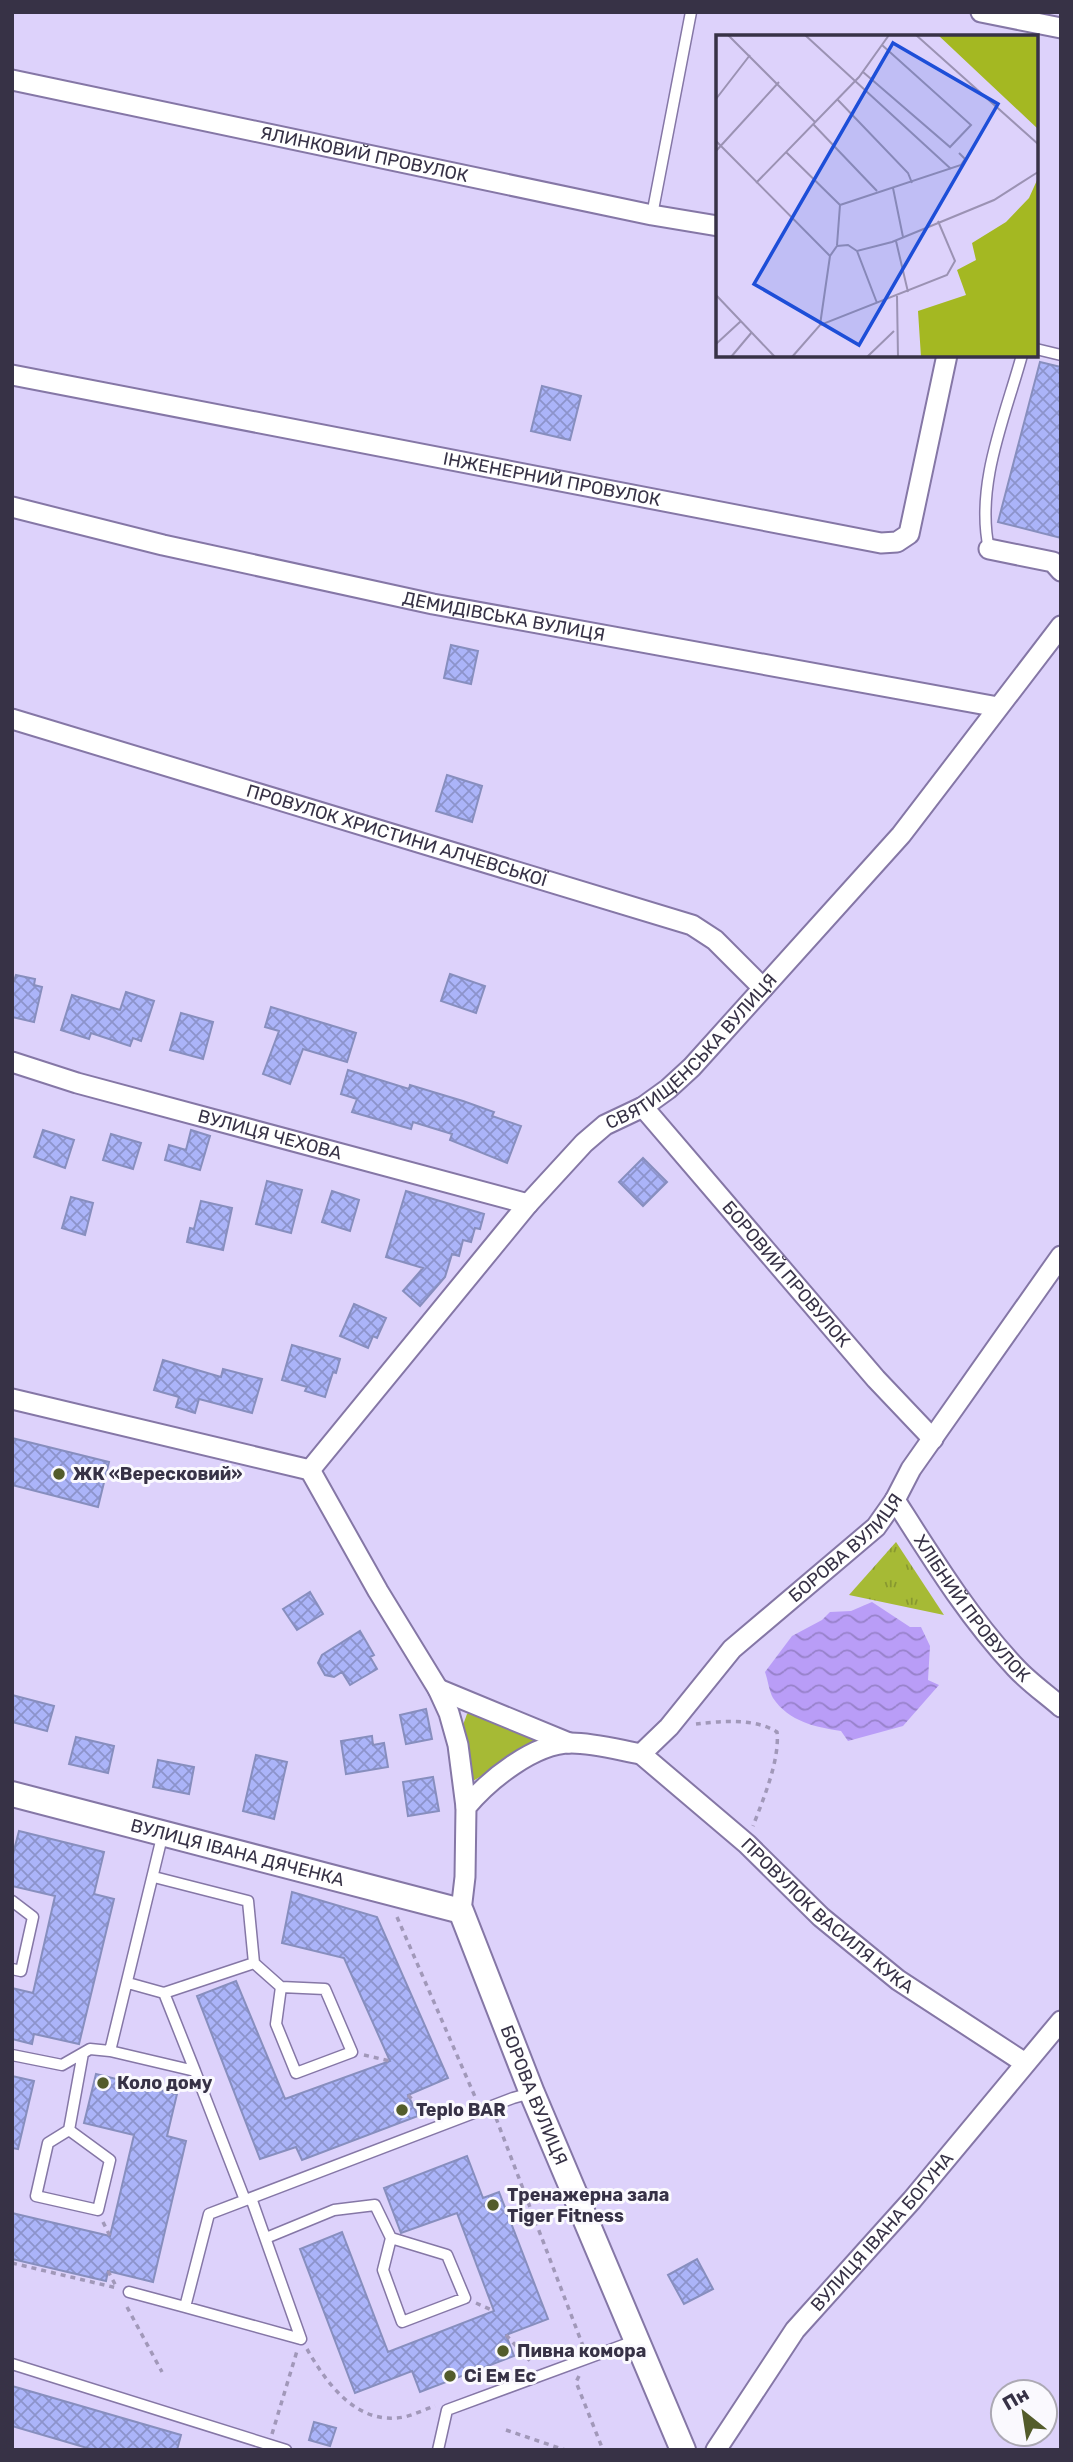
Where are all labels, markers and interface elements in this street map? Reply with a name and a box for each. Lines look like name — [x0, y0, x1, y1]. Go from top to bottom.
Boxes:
inset map — [716, 35, 1038, 357]
street label: ЯЛИНКОВИЙ ПРОВУЛОК — [258, 122, 470, 187]
street label: ІНЖЕНЕРНИЙ ПРОВУЛОК — [441, 448, 663, 511]
street label: ДЕМИДІВСЬКА ВУЛИЦЯ — [401, 587, 607, 646]
street label: ПРОВУЛОК ХРИСТИНИ АЛЧЕВСЬКОЇ — [244, 780, 550, 891]
street label: СВЯТИЩЕНСЬКА ВУЛИЦЯ — [602, 969, 782, 1134]
street label: ВУЛИЦЯ ЧЕХОВА — [196, 1105, 344, 1165]
street label: БОРОВИЙ ПРОВУЛОК — [717, 1196, 855, 1352]
place label: ЖК «Вересковий» — [73, 1463, 242, 1485]
marker: ЖК «Вересковий» — [51, 1466, 67, 1482]
street label: БОРОВА ВУЛИЦЯ — [784, 1489, 907, 1607]
street label: ХЛІБНИЙ ПРОВУЛОК — [909, 1530, 1035, 1687]
street label: ВУЛИЦЯ ІВАНА ДЯЧЕНКА — [128, 1814, 347, 1891]
street label: ПРОВУЛОК ВАСИЛЯ КУКА — [736, 1833, 918, 1998]
street label: БОРОВА ВУЛИЦЯ — [496, 2022, 572, 2168]
place label: Коло дому — [117, 2072, 213, 2094]
marker: Коло дому — [95, 2075, 111, 2091]
place label: Teplo BAR — [416, 2099, 506, 2121]
marker: Teplo BAR — [394, 2102, 410, 2118]
street label: ВУЛИЦЯ ІВАНА БОГУНА — [806, 2148, 958, 2316]
place label: Тренажерна зала Tiger Fitness — [507, 2184, 669, 2227]
marker: Тренажерна зала Tiger Fitness — [485, 2197, 501, 2213]
place label: Пивна комора — [517, 2340, 646, 2362]
marker: Пивна комора — [495, 2343, 511, 2359]
place label: Сі Ем Ес — [464, 2365, 536, 2387]
marker: Сі Ем Ес — [442, 2368, 458, 2384]
north arrow — [989, 2378, 1059, 2448]
text: Пн — [999, 2382, 1033, 2415]

